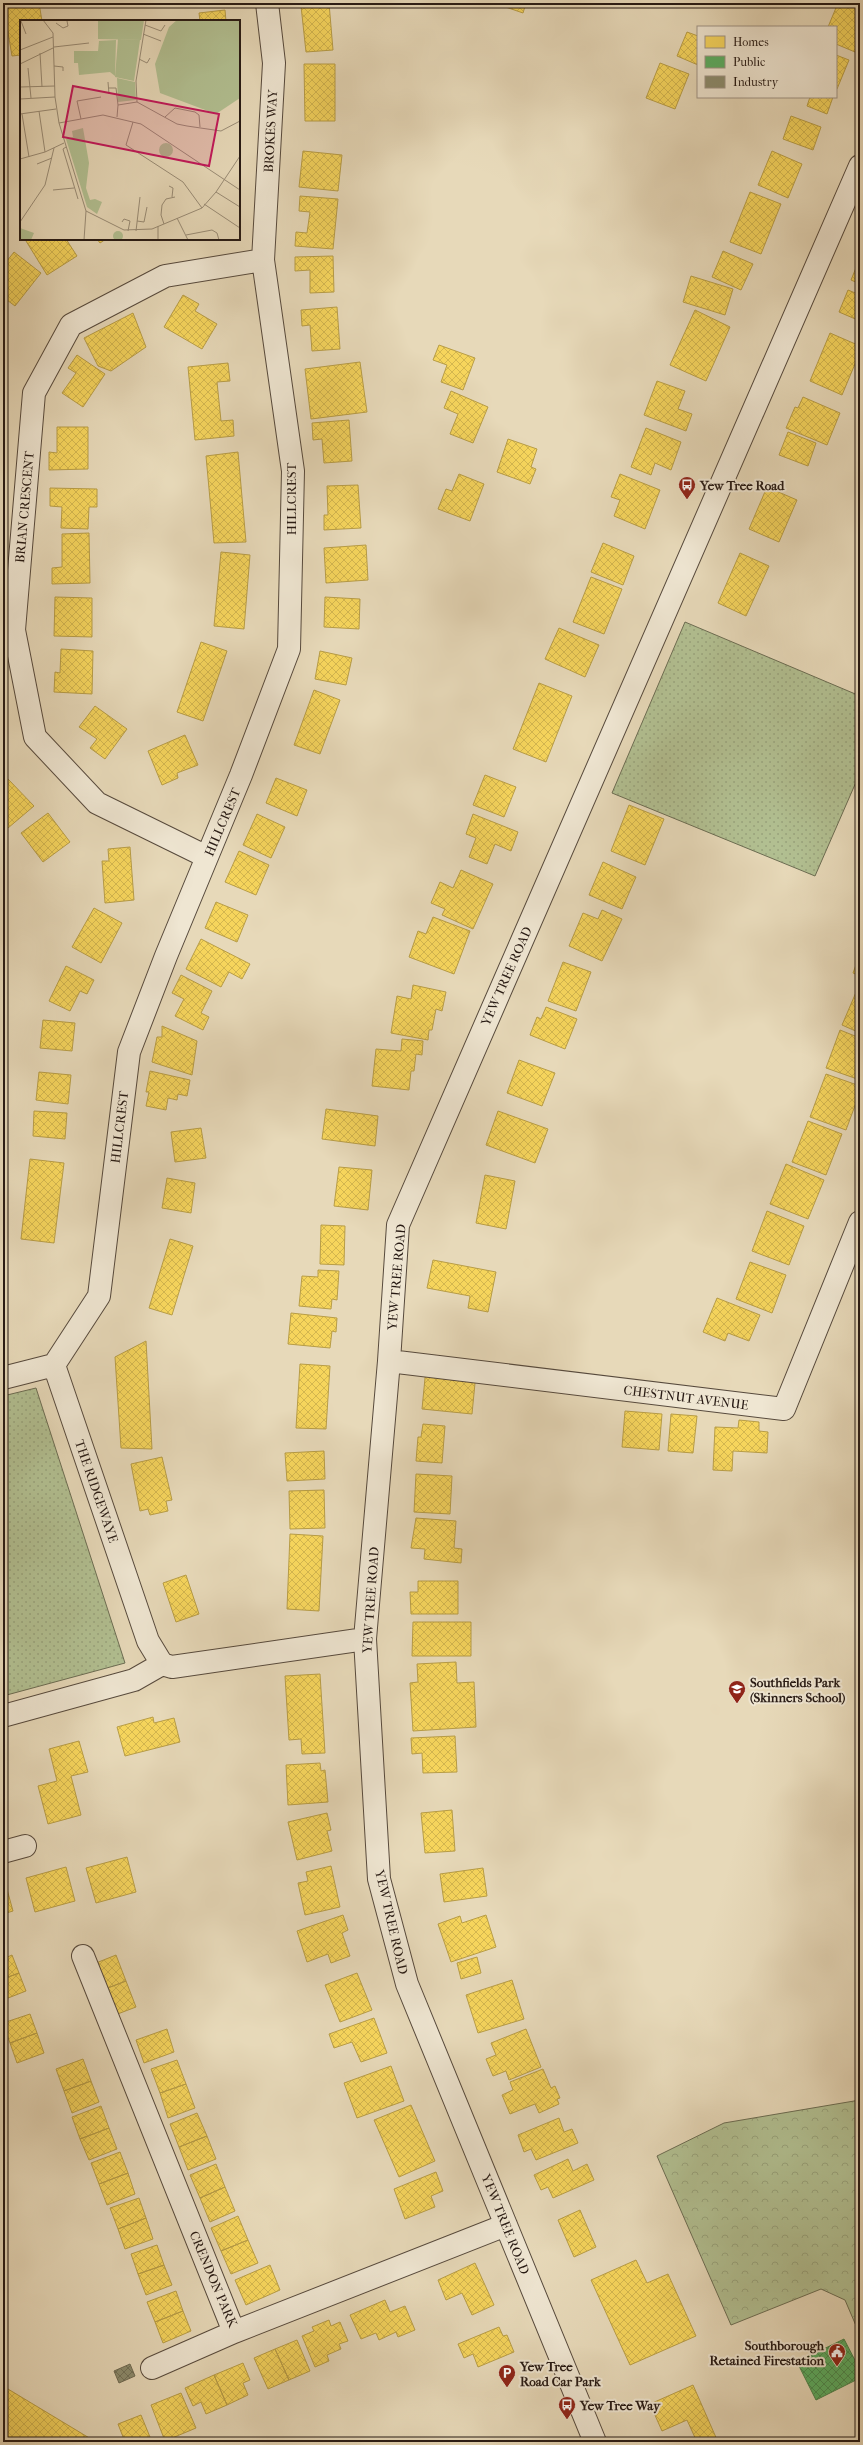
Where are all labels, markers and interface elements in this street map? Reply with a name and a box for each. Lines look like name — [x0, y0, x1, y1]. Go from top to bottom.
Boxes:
inset map — [20, 20, 240, 240]
legend — [697, 26, 837, 98]
text: Homes — [733, 35, 769, 49]
text: Public — [733, 55, 765, 69]
text: Industry — [733, 75, 779, 89]
street label: BROKES WAY — [261, 88, 280, 173]
street label: BRIAN CRESCENT — [12, 450, 37, 564]
street label: HILLCREST — [284, 462, 299, 535]
bus stop icon: Yew Tree Road — [677, 475, 697, 500]
place label: Yew Tree Road — [699, 478, 785, 493]
street label: HILLCREST — [201, 786, 244, 859]
street label: YEW TREE ROAD — [477, 924, 535, 1029]
street label: HILLCREST — [108, 1090, 131, 1164]
street label: YEW TREE ROAD — [384, 1223, 409, 1332]
street label: CHESTNUT AVENUE — [623, 1382, 749, 1413]
street label: THE RIDGEWAYE — [72, 1438, 121, 1545]
street label: YEW TREE ROAD — [359, 1546, 382, 1655]
place label: Southfields Park (Skinners School) — [750, 1675, 846, 1705]
school or university icon: Southfields Park (Skinners School) — [727, 1679, 747, 1704]
street label: YEW TREE ROAD — [372, 1867, 411, 1976]
street label: YEW TREE ROAD — [478, 2171, 533, 2277]
street label: CRENDON PARK — [186, 2229, 241, 2330]
place label: Southborough Retained Firestation — [709, 2338, 825, 2368]
public building icon: Southborough Retained Firestation — [827, 2342, 847, 2367]
place label: Yew Tree Road Car Park — [519, 2359, 602, 2389]
parking icon: Yew Tree Road Car Park — [497, 2363, 517, 2388]
bus stop icon: Yew Tree Way — [557, 2395, 577, 2420]
place label: Yew Tree Way — [579, 2398, 661, 2414]

